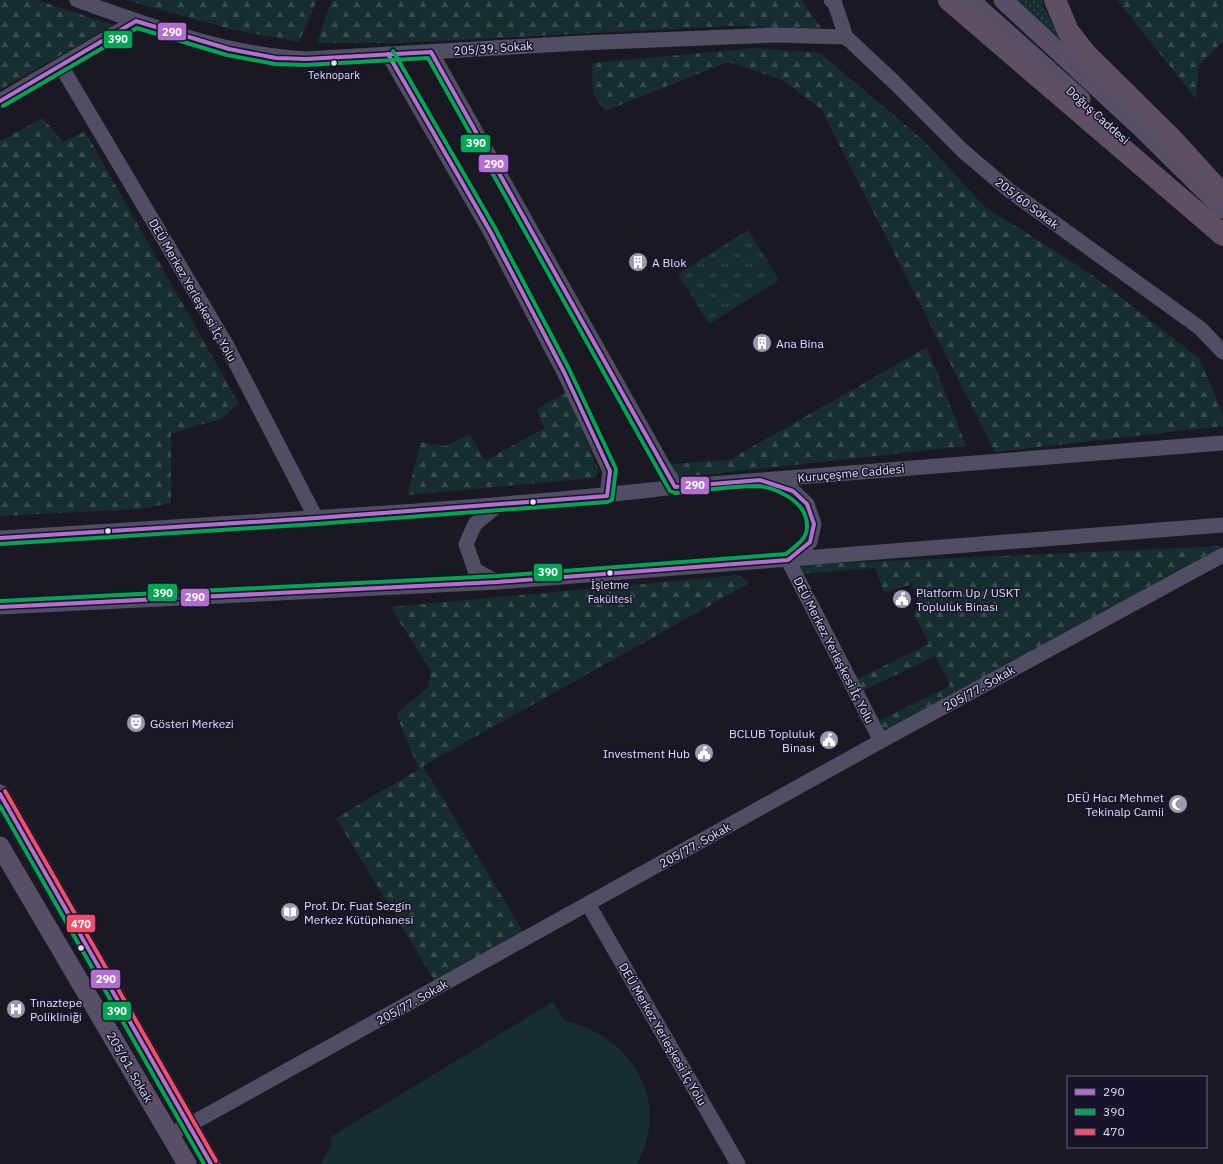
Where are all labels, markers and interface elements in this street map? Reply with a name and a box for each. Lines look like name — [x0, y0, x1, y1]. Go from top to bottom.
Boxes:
line badge: 290 — [157, 22, 187, 41]
text: 290 — [162, 25, 182, 39]
line badge: 390 — [103, 30, 133, 49]
text: 390 — [108, 32, 128, 46]
street label: 205/39. Sokak — [453, 38, 534, 58]
marker: Teknopark — [329, 58, 339, 68]
place label: Teknopark — [308, 68, 360, 82]
street label: Doğuş Caddesi — [1063, 83, 1133, 147]
line badge: 390 — [460, 134, 491, 153]
text: 390 — [466, 136, 486, 150]
line badge: 290 — [478, 154, 509, 173]
text: 290 — [484, 157, 504, 171]
street label: 205/60 Sokak — [992, 174, 1062, 232]
street label: DEÜ Merkez Yerleşkesi İç Yolu — [146, 216, 240, 364]
building icon: A Blok — [627, 251, 649, 273]
place label: A Blok — [652, 255, 687, 270]
building icon: Ana Bina — [751, 332, 773, 354]
place label: Ana Bina — [776, 336, 824, 351]
street label: Kuruçeşme Caddesi — [797, 461, 905, 485]
line badge: 290 — [680, 476, 710, 495]
text: 290 — [685, 478, 705, 492]
unlabelled marker — [528, 497, 538, 507]
unlabelled marker — [103, 526, 113, 536]
line badge: 390 — [533, 563, 563, 582]
text: 390 — [538, 565, 558, 579]
marker: İşletme Fakültesi — [605, 568, 615, 578]
street label: DEÜ Merkez Yerleşkesi İç Yolu — [790, 574, 878, 726]
place label: İşletme Fakültesi — [588, 578, 632, 606]
line badge: 390 — [147, 583, 178, 602]
place label: Platform Up / USKT Topluluk Binası — [916, 585, 1020, 614]
text: 390 — [153, 586, 173, 600]
line badge: 290 — [180, 588, 210, 607]
public building icon: Platform Up / USKT Topluluk Binası — [891, 588, 913, 610]
text: 290 — [185, 590, 205, 604]
street label: 205/77. Sokak — [941, 662, 1018, 714]
theatre icon: Gösteri Merkezi — [125, 712, 147, 734]
place label: Gösteri Merkezi — [150, 716, 234, 731]
place label: BCLUB Topluluk Binası — [729, 726, 816, 755]
public building icon: BCLUB Topluluk Binası — [818, 729, 840, 751]
public building icon: Investment Hub — [693, 742, 715, 764]
place label: Investment Hub — [603, 746, 690, 761]
place label: DEÜ Hacı Mehmet Tekinalp Camii — [1067, 790, 1164, 819]
mosque icon: DEÜ Hacı Mehmet Tekinalp Camii — [1167, 793, 1189, 815]
street label: 205/77. Sokak — [657, 819, 734, 871]
place label: Prof. Dr. Fuat Sezgin Merkez Kütüphanesi — [304, 898, 414, 927]
library icon: Prof. Dr. Fuat Sezgin Merkez Kütüphanesi — [279, 901, 301, 923]
line badge: 470 — [66, 914, 96, 933]
text: 470 — [71, 917, 91, 931]
unlabelled marker — [76, 943, 86, 953]
street label: DEÜ Merkez Yerleşkesi İç Yolu — [616, 960, 710, 1108]
line badge: 290 — [90, 969, 121, 989]
text: 290 — [96, 972, 116, 986]
street label: 205/77. Sokak — [374, 976, 451, 1028]
place label: Tınaztepe Polikliniği — [30, 995, 83, 1024]
hospital icon: Tınaztepe Polikliniği — [5, 998, 27, 1020]
line badge: 390 — [102, 1001, 132, 1021]
text: 390 — [107, 1004, 127, 1018]
street label: 205/61. Sokak — [104, 1029, 157, 1106]
legend — [1067, 1076, 1207, 1148]
text: 290 — [1103, 1084, 1125, 1099]
text: 390 — [1103, 1104, 1125, 1119]
text: 470 — [1103, 1124, 1125, 1139]

